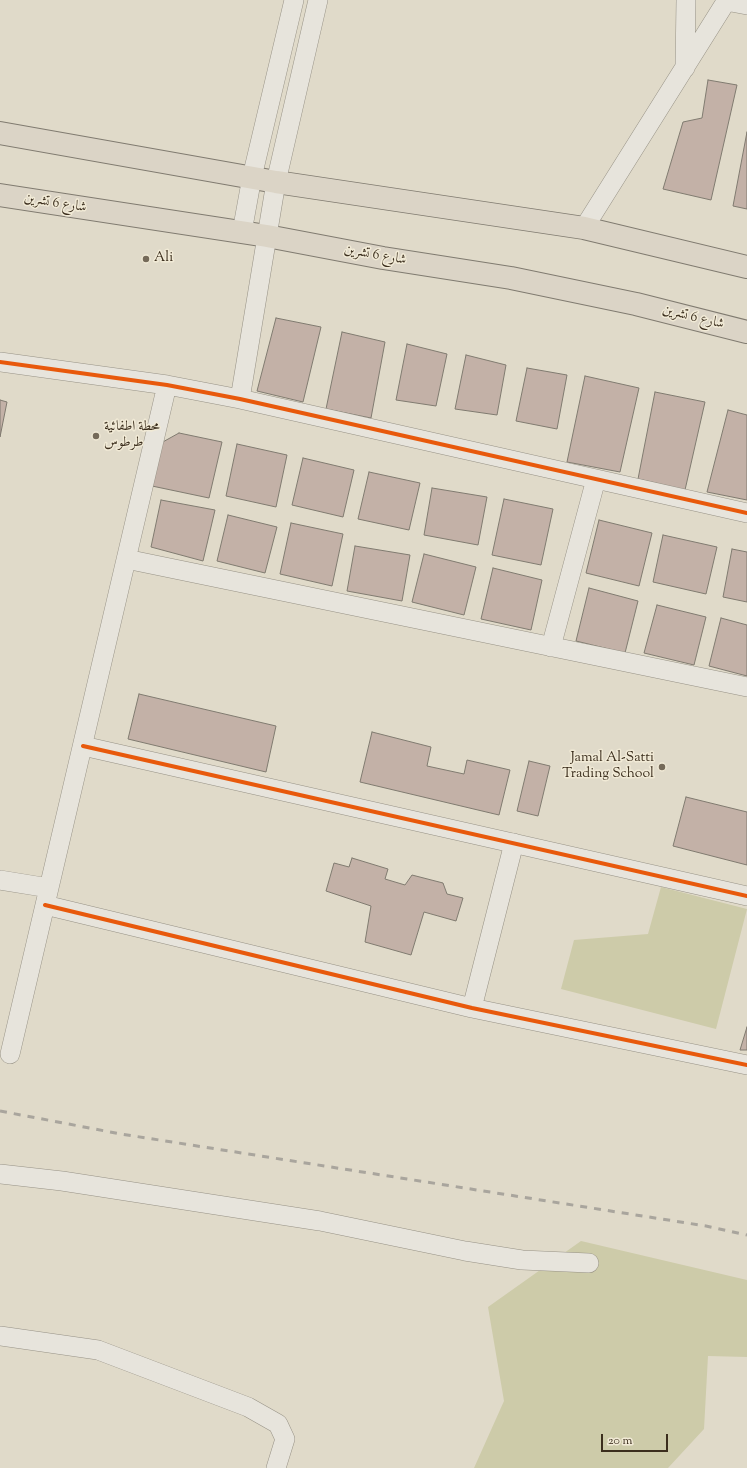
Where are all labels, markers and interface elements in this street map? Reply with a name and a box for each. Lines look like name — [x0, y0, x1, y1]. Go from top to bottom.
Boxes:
street label: شارع 6 تشرين — [22, 191, 88, 217]
street label: شارع 6 تشرين — [342, 242, 408, 270]
place label: Ali — [154, 251, 173, 267]
marker: Ali — [141, 254, 151, 264]
street label: شارع 6 تشرين — [660, 302, 726, 334]
place label: محطة اطفائية طرطوس — [104, 420, 160, 452]
marker: محطة اطفائية طرطوس — [91, 431, 101, 441]
place label: Jamal Al-Satti Trading School — [562, 751, 654, 784]
marker: Jamal Al-Satti Trading School — [657, 762, 667, 772]
scale bar — [603, 1426, 670, 1452]
text: 20 m — [608, 1432, 632, 1450]

